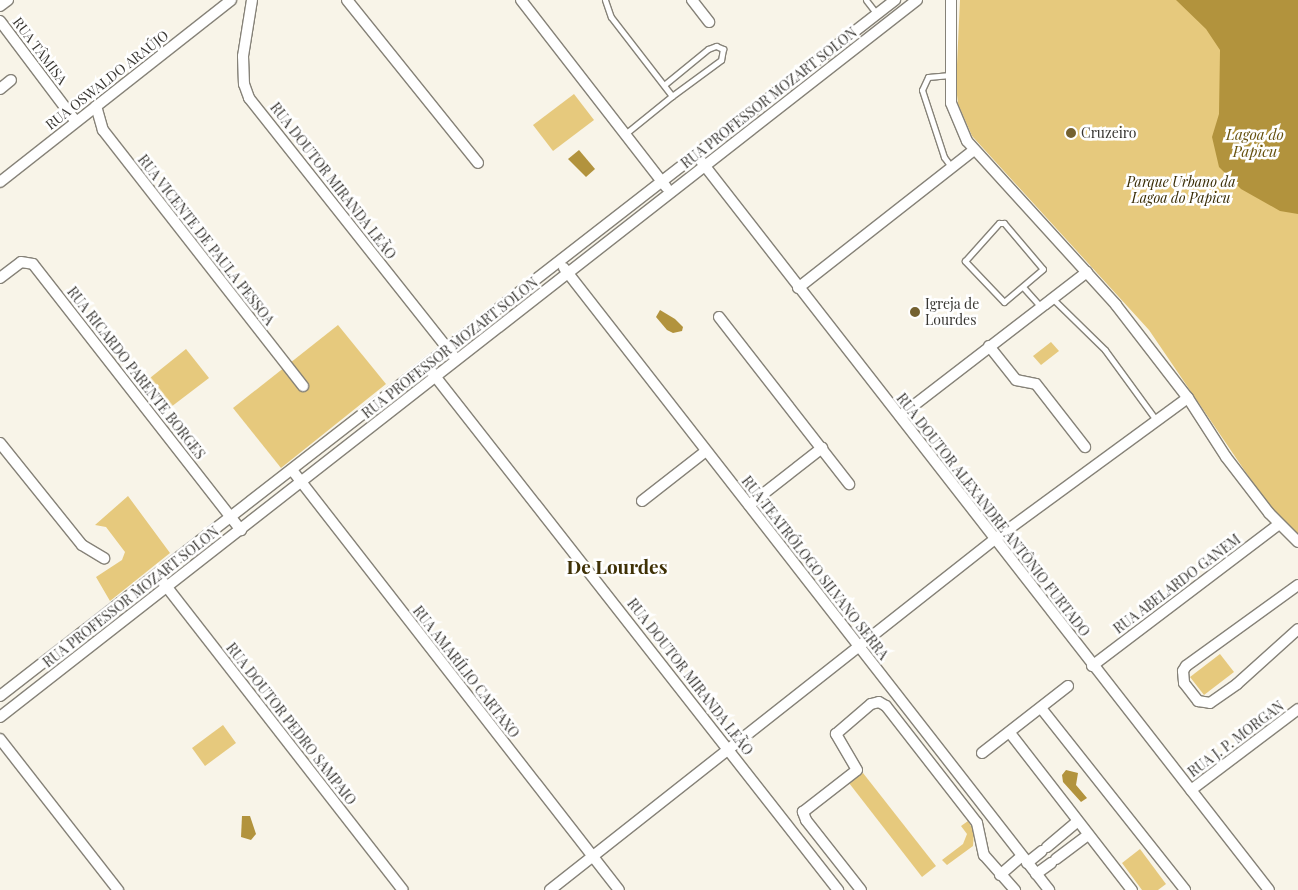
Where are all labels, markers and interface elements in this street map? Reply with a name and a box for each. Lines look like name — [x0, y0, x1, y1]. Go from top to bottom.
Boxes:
street label: RUA TÂMISA — [9, 14, 71, 88]
street label: RUA PROFESSOR MOZART SOLON — [678, 24, 860, 172]
street label: RUA OSWALDO ARAÚJO — [42, 27, 172, 133]
street label: RUA DOUTOR MIRANDA LEÃO — [267, 99, 399, 263]
place label: Cruzeiro — [1081, 125, 1136, 141]
water label: Lagoa do Papicu — [1226, 125, 1284, 160]
marker: Cruzeiro — [1065, 127, 1077, 139]
street label: RUA VICENTE DE PAULA PESSOA — [134, 151, 278, 329]
park label: Parque Urbano da Lagoa do Papicu — [1127, 174, 1235, 206]
street label: RUA PROFESSOR MOZART SOLON — [359, 274, 541, 422]
street label: RUA RICARDO PARENTE BORGES — [64, 284, 208, 462]
place label: Igreja de Lourdes — [925, 296, 979, 328]
marker: Igreja de Lourdes — [909, 306, 921, 318]
street label: RUA DOUTOR ALEXANDRE ANTÔNIO FURTADO — [893, 390, 1093, 640]
street label: RUA TEATRÓLOGO SILVANO SERRA — [738, 473, 892, 663]
street label: RUA PROFESSOR MOZART SOLON — [40, 523, 222, 671]
street label: RUA ABELARDO GANEM — [1110, 531, 1244, 637]
district label: De Lourdes — [567, 556, 667, 578]
street label: RUA DOUTOR MIRANDA LEÃO — [624, 595, 756, 759]
street label: RUA AMARÍLIO CARTAXO — [409, 603, 523, 741]
street label: RUA DOUTOR PEDRO SAMPAIO — [223, 640, 359, 808]
street label: RUA J. P. MORGAN — [1185, 697, 1287, 781]

